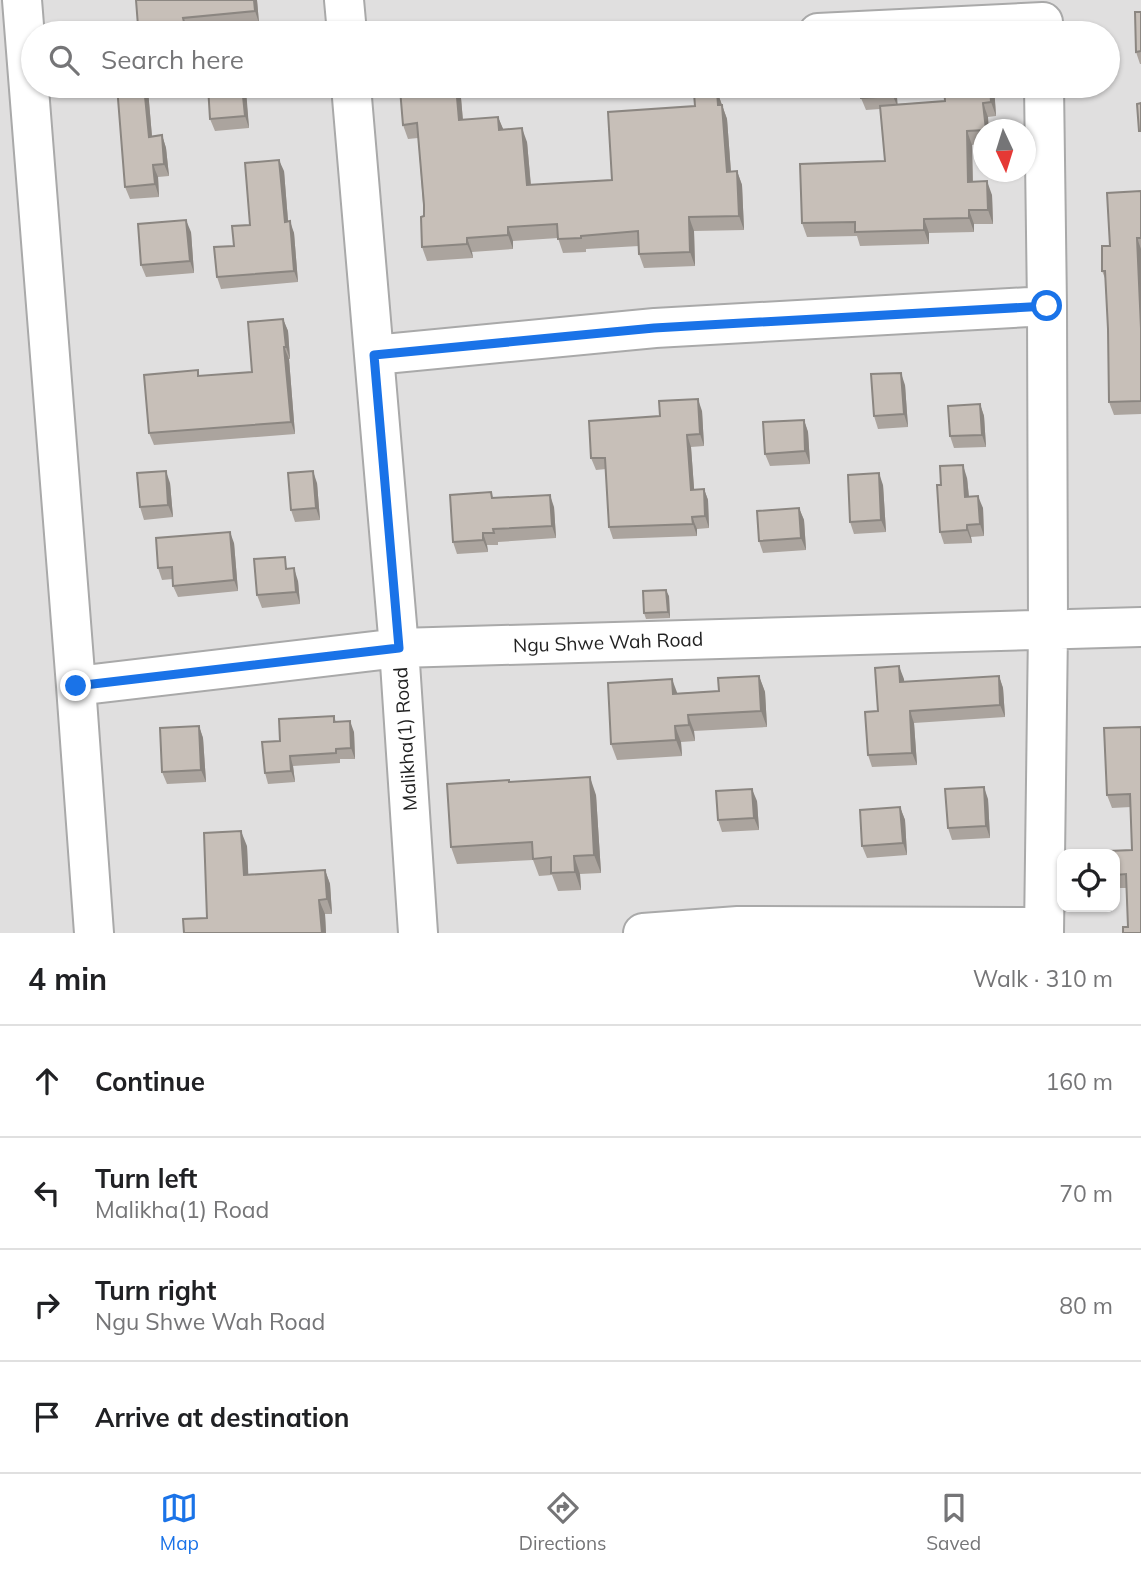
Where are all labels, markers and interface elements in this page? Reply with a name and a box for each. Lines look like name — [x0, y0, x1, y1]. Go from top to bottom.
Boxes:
search box — [21, 21, 1120, 98]
icon: search — [45, 41, 83, 79]
text: Search here — [101, 43, 244, 76]
north arrow — [973, 119, 1036, 182]
route start — [1031, 290, 1062, 321]
street label: Ngu Shwe Wah Road — [513, 627, 703, 657]
street label: Malikha(1) Road — [388, 666, 422, 812]
route end — [60, 670, 91, 701]
map controls — [1057, 849, 1120, 912]
button: locate — [1057, 849, 1120, 912]
text: 4 min — [28, 960, 107, 998]
text: Walk · 310 m — [973, 964, 1113, 993]
icon: ahead — [28, 1062, 66, 1100]
text: Continue — [95, 1065, 205, 1098]
text: 160 m — [1045, 1067, 1113, 1096]
text: Turn left — [95, 1162, 197, 1195]
icon: left — [28, 1174, 66, 1212]
text: 70 m — [1059, 1179, 1113, 1208]
text: Malikha(1) Road — [95, 1195, 269, 1224]
text: Turn right — [95, 1274, 216, 1307]
icon: right — [28, 1286, 66, 1324]
text: 80 m — [1059, 1291, 1113, 1320]
text: Ngu Shwe Wah Road — [95, 1307, 325, 1336]
icon: arrive — [28, 1398, 66, 1436]
text: Arrive at destination — [95, 1401, 350, 1434]
tab: Map — [160, 1489, 199, 1555]
tab: Directions — [519, 1489, 607, 1555]
tab: Saved — [926, 1489, 981, 1555]

